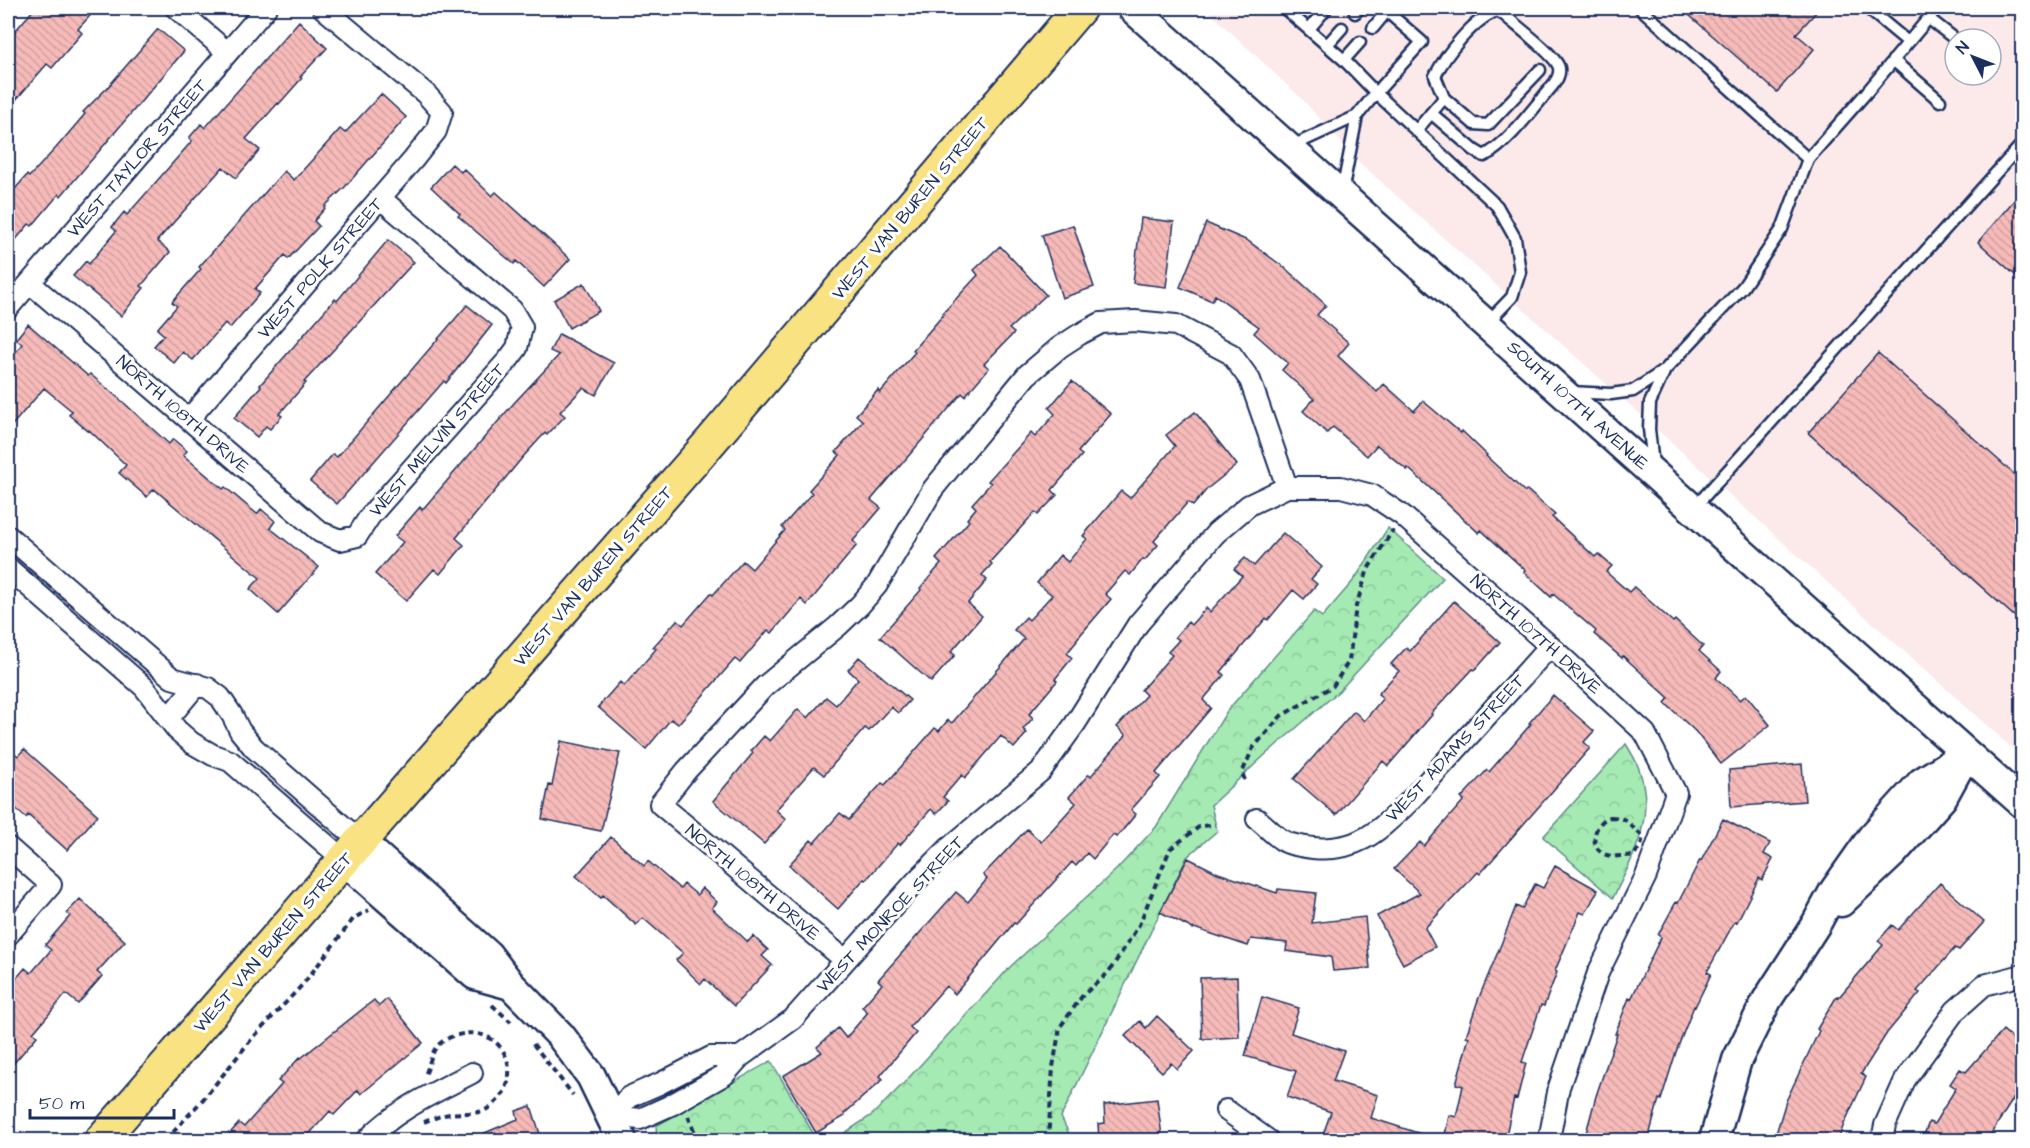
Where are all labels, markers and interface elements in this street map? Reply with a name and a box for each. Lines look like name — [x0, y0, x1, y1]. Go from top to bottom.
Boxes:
north arrow — [1943, 27, 2003, 87]
text: N — [1951, 37, 1974, 59]
street label: WEST TAYLOR STREET — [61, 73, 214, 243]
street label: WEST VAN BUREN STREET — [826, 111, 995, 305]
street label: WEST POLK STREET — [252, 192, 389, 344]
street label: SOUTH 107TH AVENUE — [1501, 335, 1654, 476]
street label: NORTH 108TH DRIVE — [111, 349, 255, 480]
street label: WEST MELVIN STREET — [364, 357, 512, 523]
street label: WEST VAN BUREN STREET — [508, 480, 679, 672]
street label: NORTH 107TH DRIVE — [1465, 569, 1607, 700]
street label: WEST ADAMS STREET — [1380, 668, 1531, 828]
street label: NORTH 108TH DRIVE — [680, 818, 826, 947]
street label: WEST MONROE STREET — [811, 830, 971, 998]
street label: WEST VAN BUREN STREET — [188, 846, 359, 1038]
scale bar — [30, 1082, 174, 1120]
text: 50 m — [39, 1091, 84, 1116]

